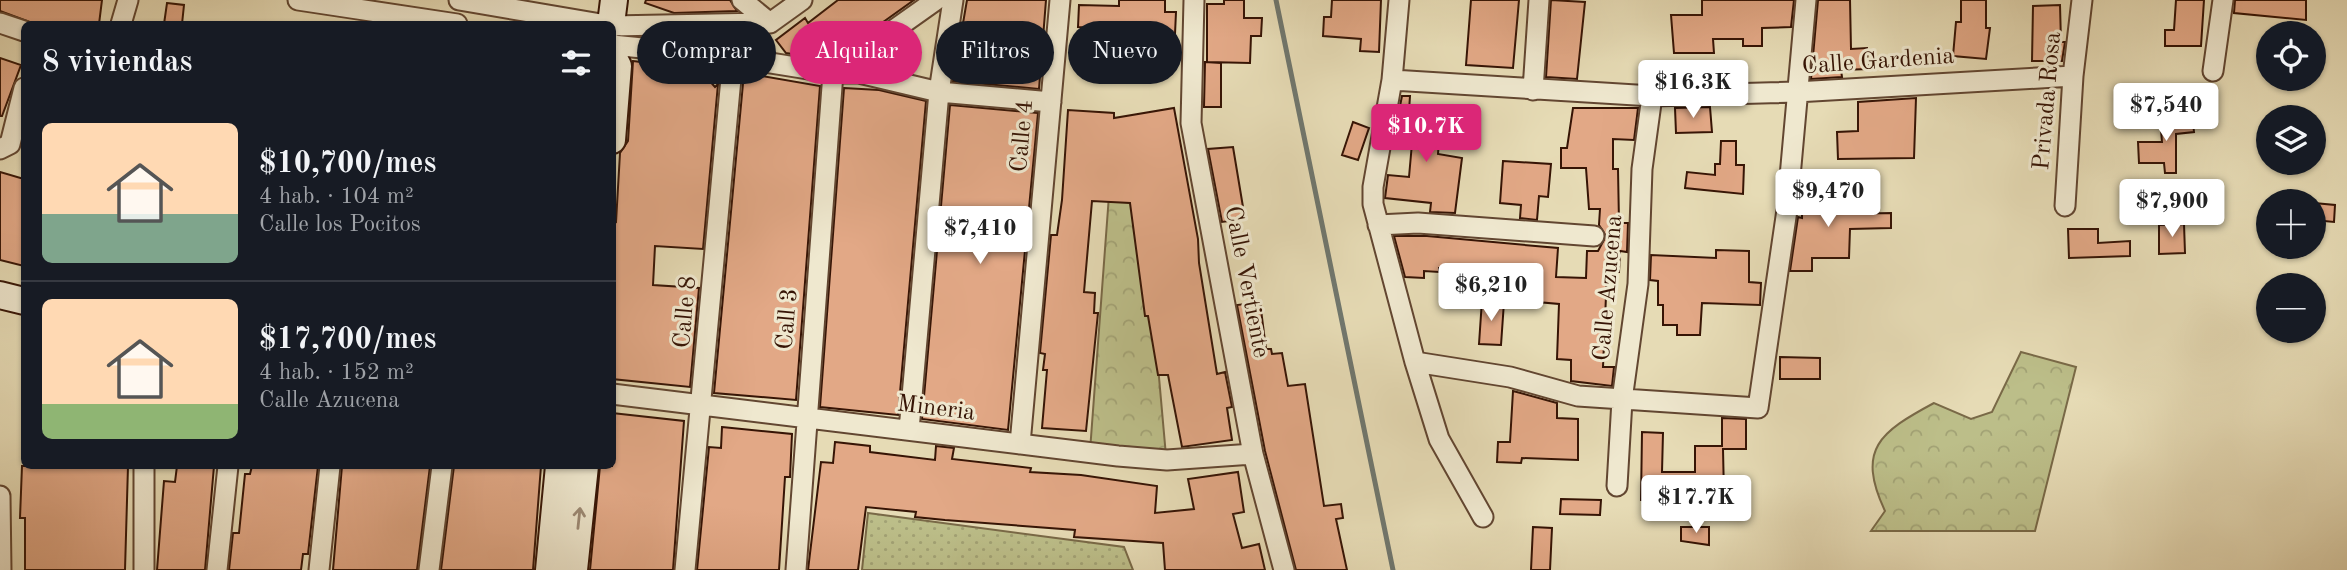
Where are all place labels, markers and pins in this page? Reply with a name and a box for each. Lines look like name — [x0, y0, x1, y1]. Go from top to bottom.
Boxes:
pin: $16.3K — [1636, 60, 1750, 120]
pin: $7,540 — [2109, 83, 2223, 143]
pin: $10.7K — [1369, 104, 1483, 164]
pin: $9,470 — [1771, 170, 1885, 229]
pin: $7,900 — [2115, 180, 2229, 239]
pin: $7,410 — [923, 206, 1037, 266]
pin: $6,210 — [1434, 264, 1548, 323]
pin: $17.7K — [1639, 476, 1753, 535]

